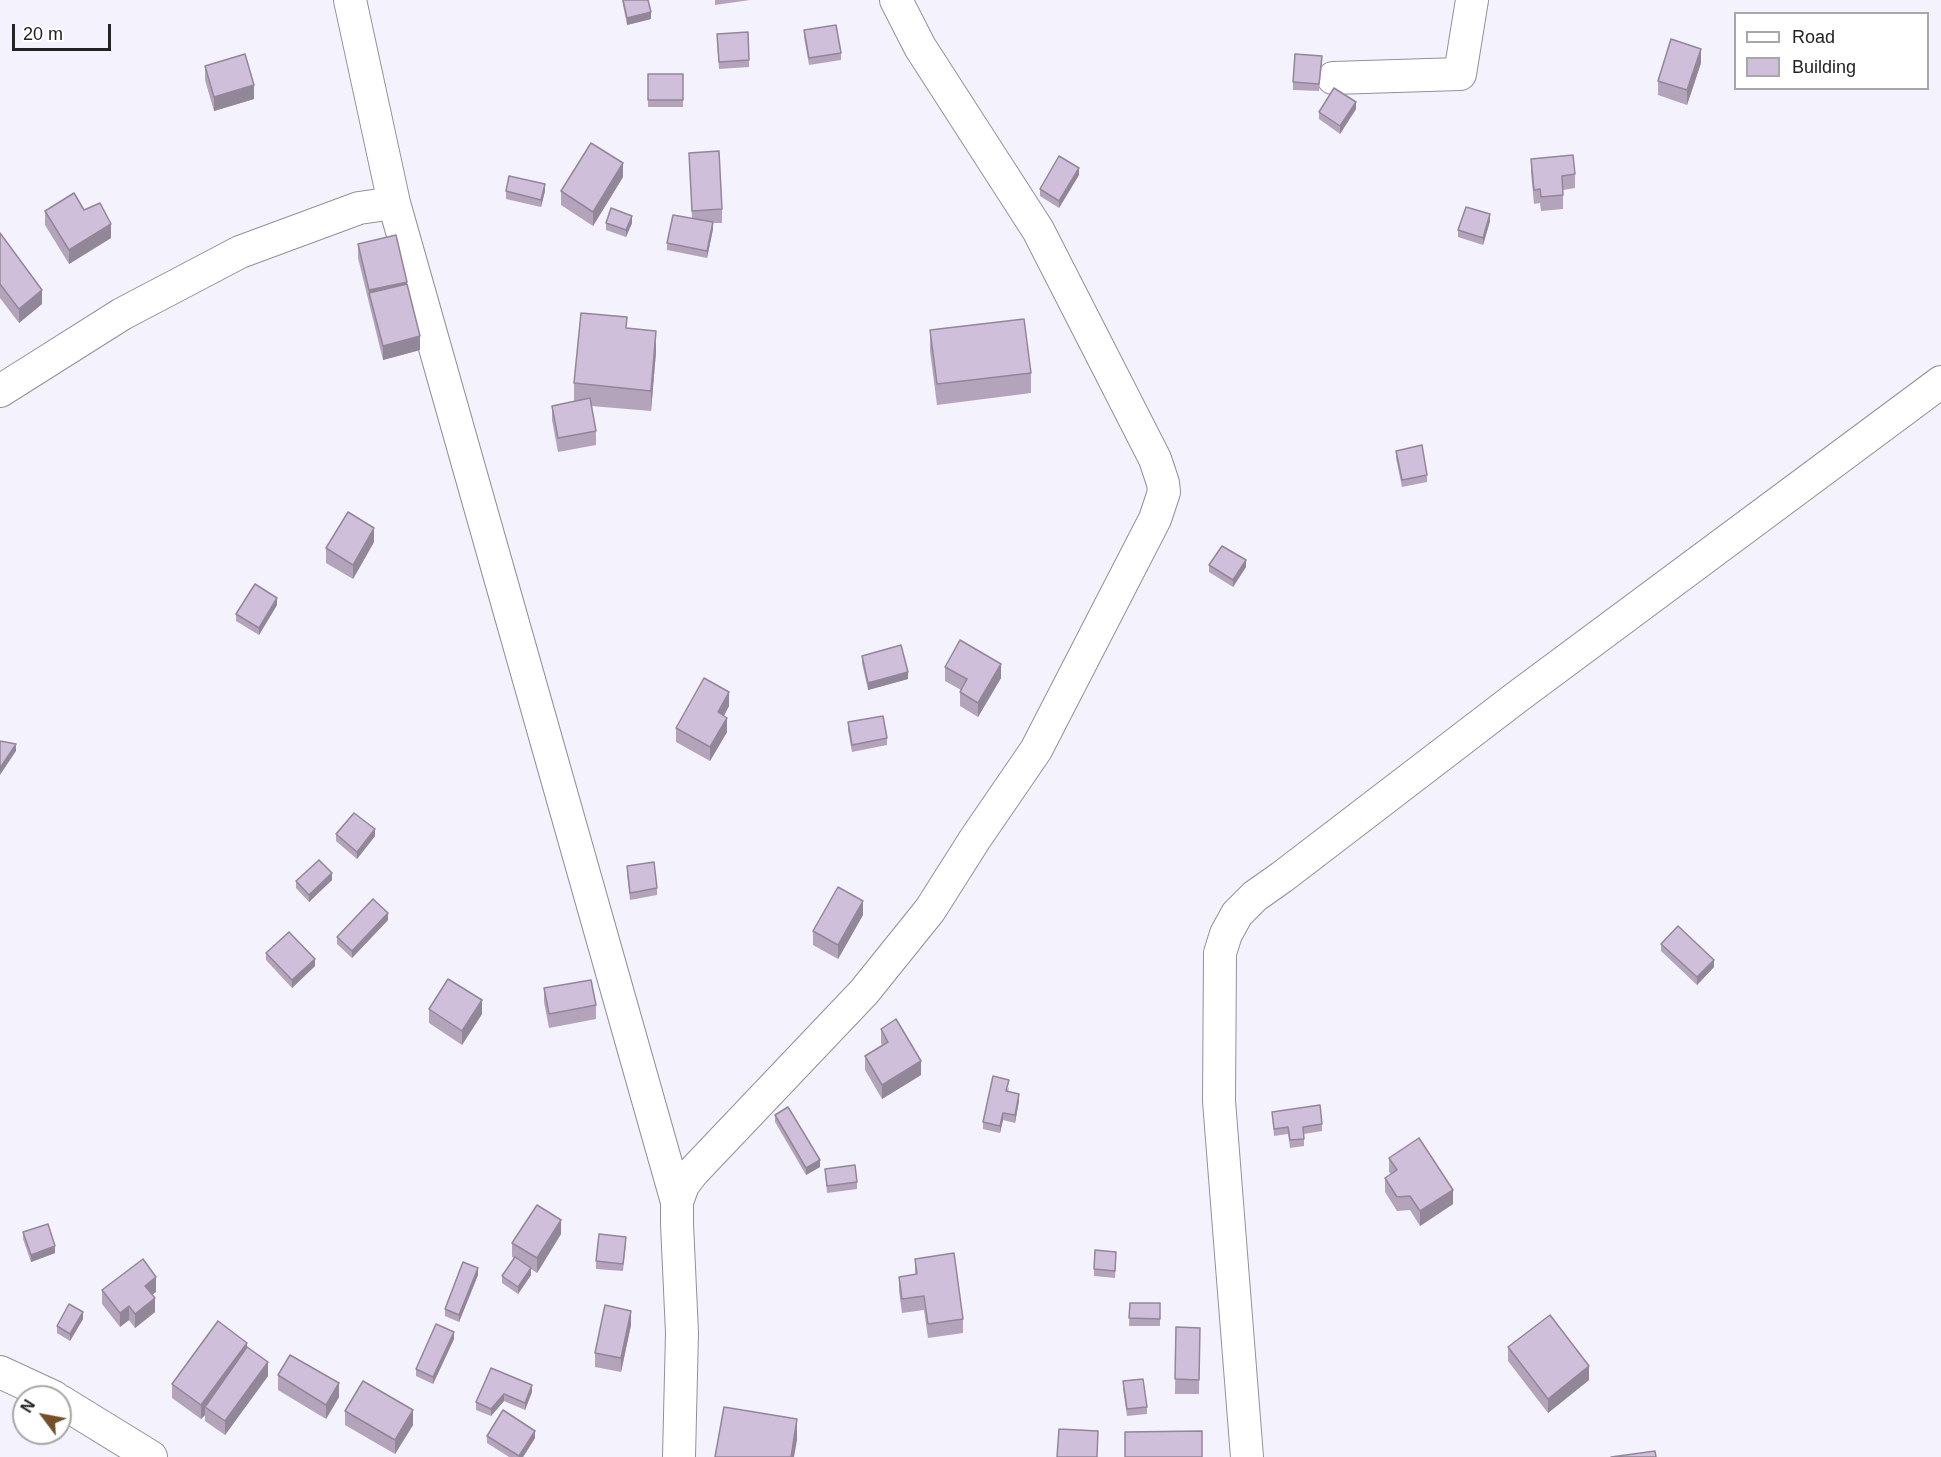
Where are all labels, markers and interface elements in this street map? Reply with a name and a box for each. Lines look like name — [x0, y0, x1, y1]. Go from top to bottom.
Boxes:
scale bar — [15, 12, 114, 50]
legend — [1734, 12, 1929, 90]
text: 20 m — [23, 24, 63, 44]
text: Road — [1792, 27, 1835, 47]
text: Building — [1792, 57, 1856, 77]
north arrow — [12, 1385, 72, 1445]
text: N — [18, 1397, 38, 1416]

